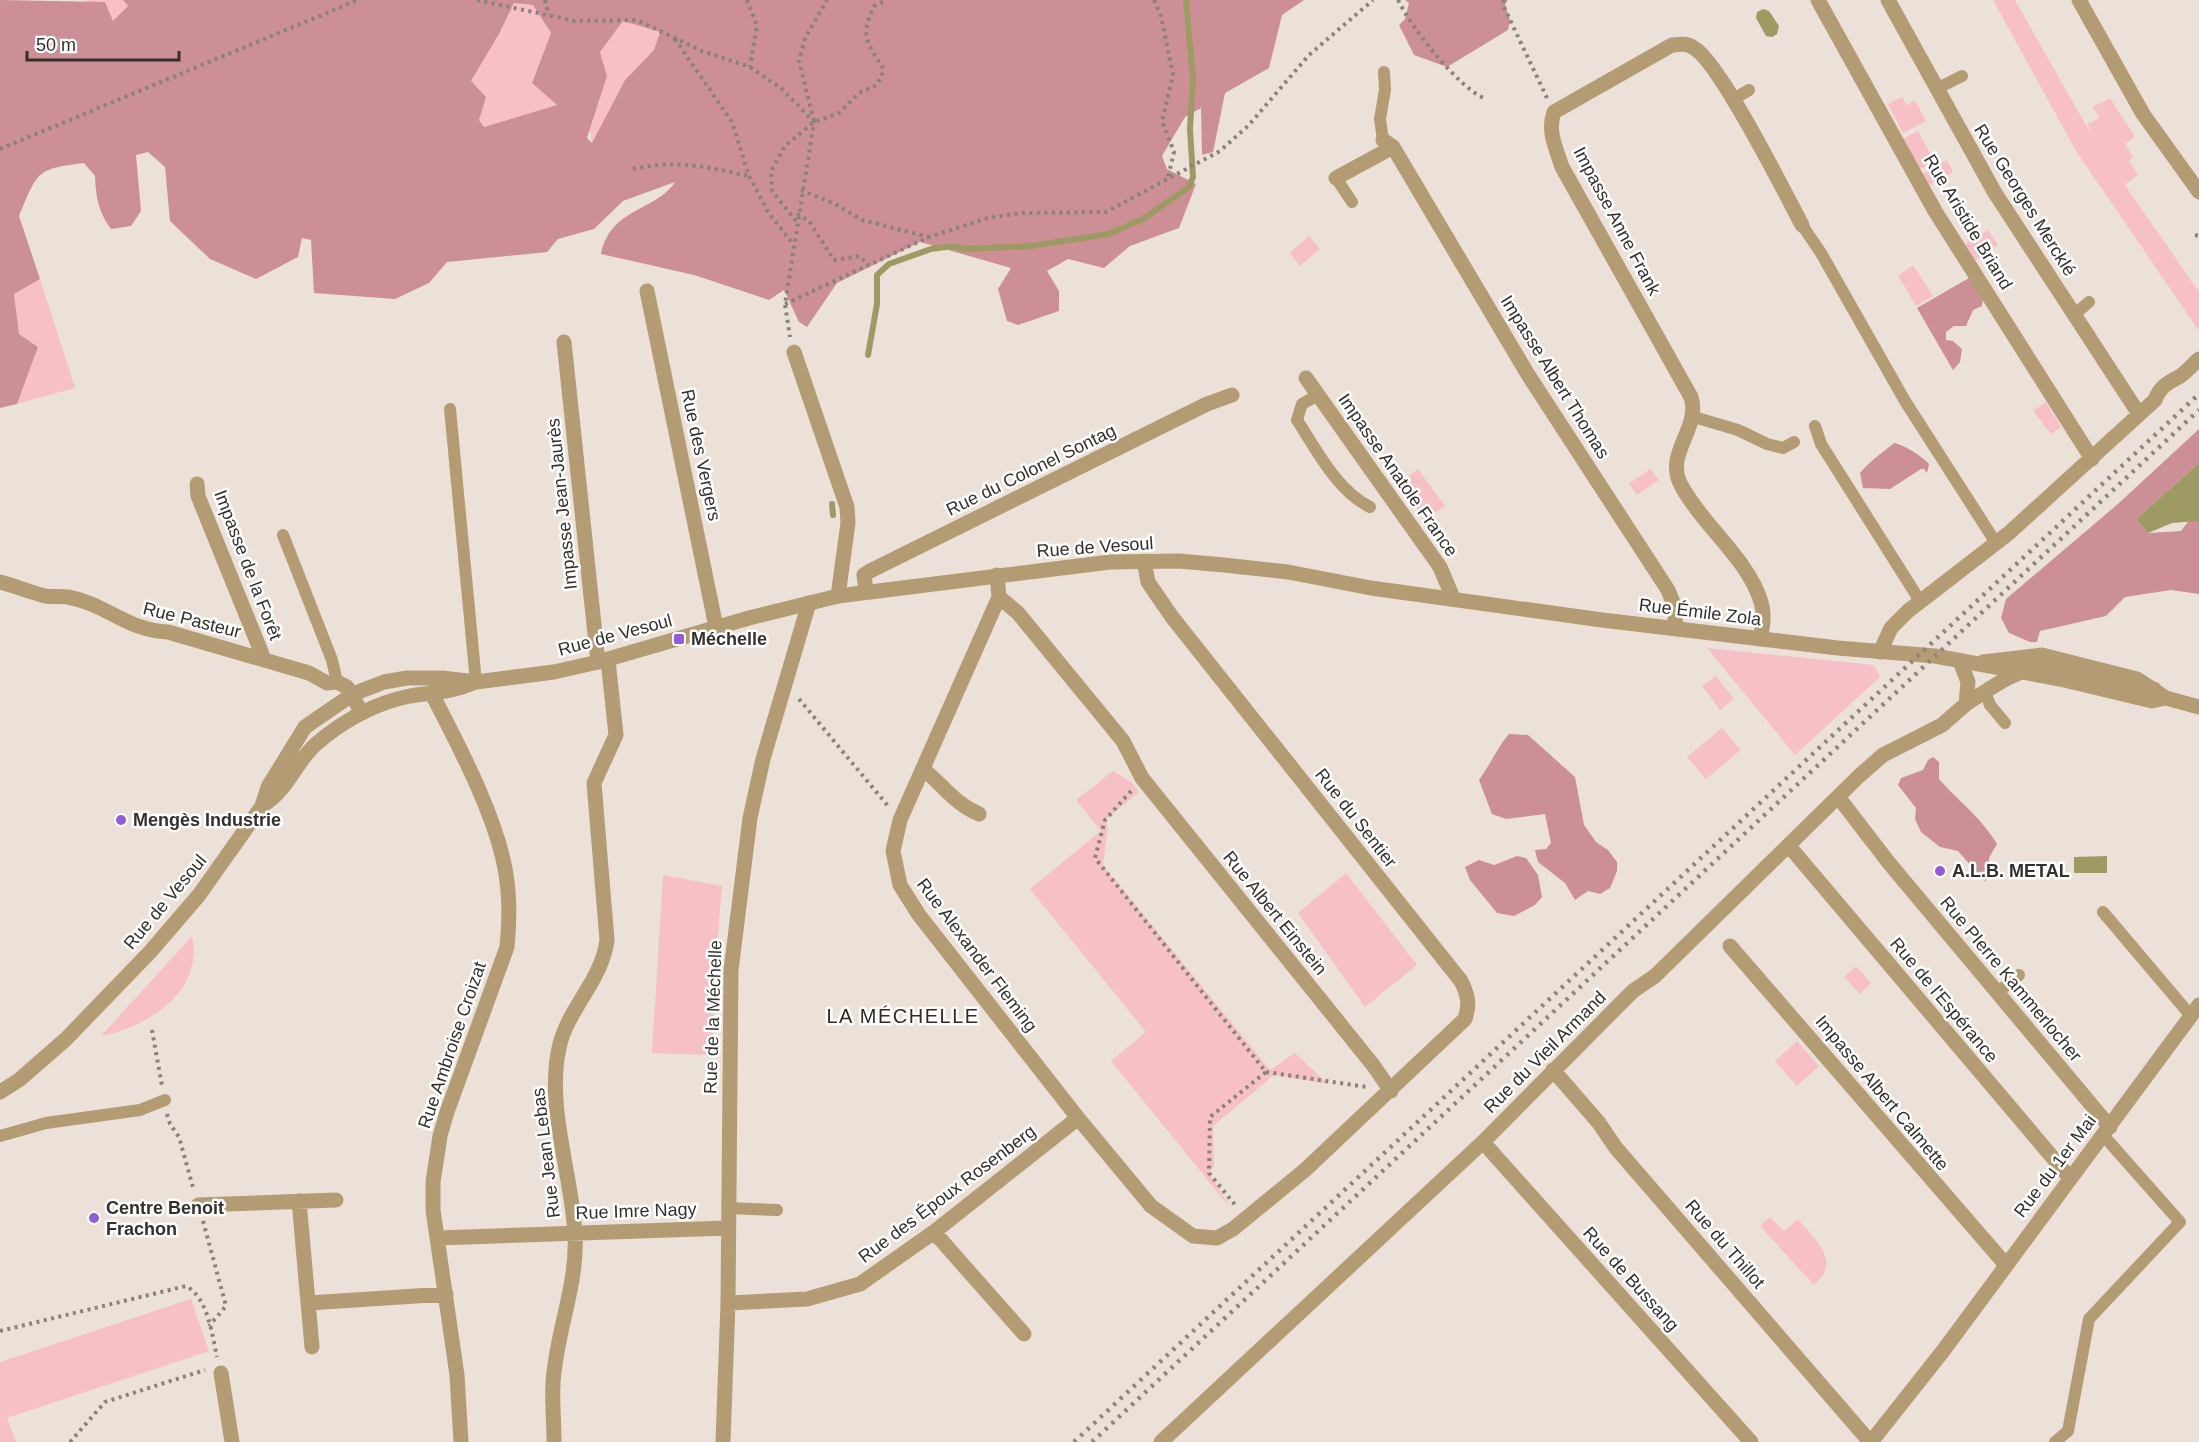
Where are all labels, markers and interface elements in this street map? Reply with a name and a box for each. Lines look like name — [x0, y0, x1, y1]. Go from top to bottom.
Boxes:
scale bar — [27, 24, 178, 62]
text: 50 m — [36, 35, 76, 55]
street label: Rue Georges Mercklé — [1970, 120, 2080, 280]
street label: Impasse Anne Frank — [1569, 143, 1665, 299]
street label: Rue Aristide Briand — [1920, 151, 2016, 293]
street label: Impasse Albert Thomas — [1497, 292, 1613, 462]
street label: Rue des Vergers — [677, 387, 725, 523]
street label: Impasse Anatole France — [1334, 390, 1462, 560]
street label: Impasse Jean-Jaurès — [543, 417, 581, 591]
street label: Rue du Colonel Sontag — [943, 420, 1119, 520]
street label: Impasse de la Forêt — [210, 487, 286, 643]
street label: Rue de Vesoul — [1036, 533, 1154, 561]
street label: Rue Émile Zola — [1638, 595, 1763, 630]
street label: Rue Pasteur — [141, 598, 243, 642]
street label: Rue de Vesoul — [556, 610, 674, 660]
place label: Méchelle — [691, 629, 767, 649]
marker: Méchelle — [672, 632, 686, 646]
street label: Rue du Sentier — [1311, 765, 1401, 871]
place label: Mengès Industrie — [133, 810, 281, 830]
marker: Mengès Industrie — [114, 813, 128, 827]
street label: Rue Albert Einstein — [1219, 847, 1331, 979]
street label: Rue de Vesoul — [120, 851, 210, 953]
place label: A.L.B. METAL — [1952, 861, 2070, 881]
marker: A.L.B. METAL — [1933, 864, 1947, 878]
street label: Rue Alexander Fleming — [913, 874, 1041, 1036]
street label: Rue PIerre Kammerlocher — [1936, 892, 2086, 1066]
street label: Rue de l'Espérance — [1886, 934, 2002, 1066]
street label: Rue de la Méchelle — [700, 940, 726, 1094]
street label: Rue Ambroise Croizat — [414, 959, 490, 1131]
street label: Rue du Vieil Armand — [1480, 987, 1610, 1117]
district label: LA MÉCHELLE — [826, 1005, 980, 1027]
street label: Impasse Albert Calmette — [1811, 1011, 1953, 1175]
street label: Rue Jean Lebas — [528, 1087, 564, 1219]
street label: Rue du 1er Mai — [2010, 1111, 2100, 1221]
street label: Rue des Époux Rosenberg — [855, 1121, 1039, 1267]
street label: Rue du Thillot — [1681, 1196, 1769, 1292]
place label: Centre Benoit Frachon — [106, 1198, 224, 1239]
street label: Rue Imre Nagy — [575, 1199, 697, 1223]
marker: Centre Benoit Frachon — [87, 1211, 101, 1225]
street label: Rue de Bussang — [1579, 1223, 1683, 1335]

